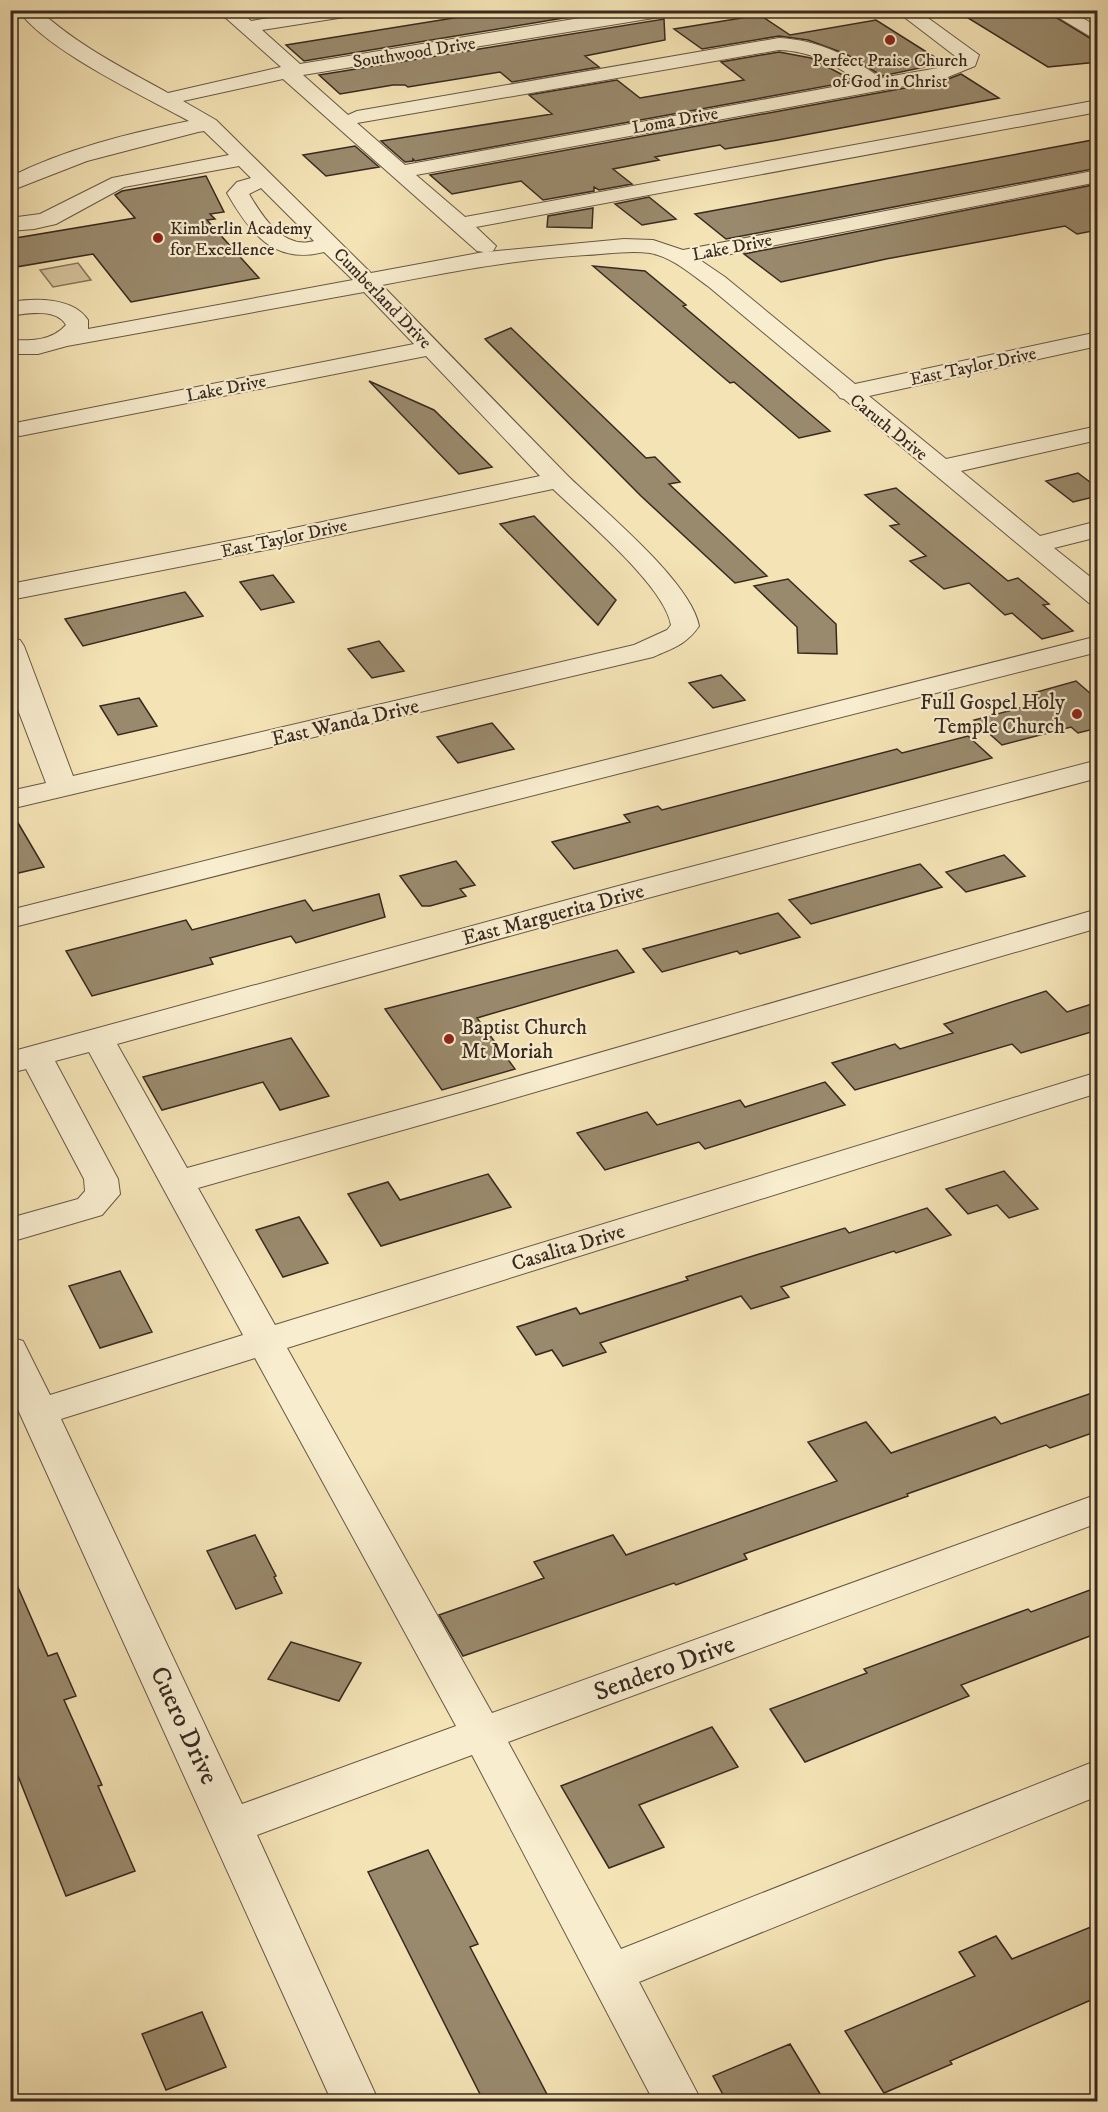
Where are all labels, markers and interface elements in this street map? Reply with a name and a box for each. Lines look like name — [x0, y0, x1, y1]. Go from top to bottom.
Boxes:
street label: Southwood Drive — [351, 32, 477, 74]
marker: Perfect Praise Church of God in Christ — [883, 33, 897, 47]
place label: Perfect Praise Church of God in Christ — [812, 50, 968, 93]
street label: Loma Drive — [631, 103, 720, 139]
place label: Kimberlin Academy for Excellence — [170, 218, 312, 261]
street label: Lake Drive — [690, 229, 774, 266]
marker: Kimberlin Academy for Excellence — [151, 231, 165, 245]
street label: Cumberland Drive — [329, 244, 436, 354]
street label: East Taylor Drive — [908, 343, 1038, 391]
street label: Lake Drive — [184, 370, 268, 407]
street label: Caruth Drive — [845, 390, 932, 466]
street label: East Taylor Drive — [219, 515, 349, 563]
place label: Full Gospel Holy Temple Church — [920, 690, 1066, 740]
street label: East Wanda Drive — [269, 693, 422, 753]
marker: Full Gospel Holy Temple Church — [1070, 707, 1084, 721]
street label: East Marguerita Drive — [460, 878, 647, 952]
place label: Baptist Church Mt Moriah — [461, 1015, 587, 1065]
marker: Baptist Church Mt Moriah — [442, 1032, 456, 1046]
street label: Casalita Drive — [508, 1218, 628, 1278]
street label: Sendero Drive — [590, 1628, 739, 1709]
street label: Cuero Drive — [142, 1661, 225, 1790]

